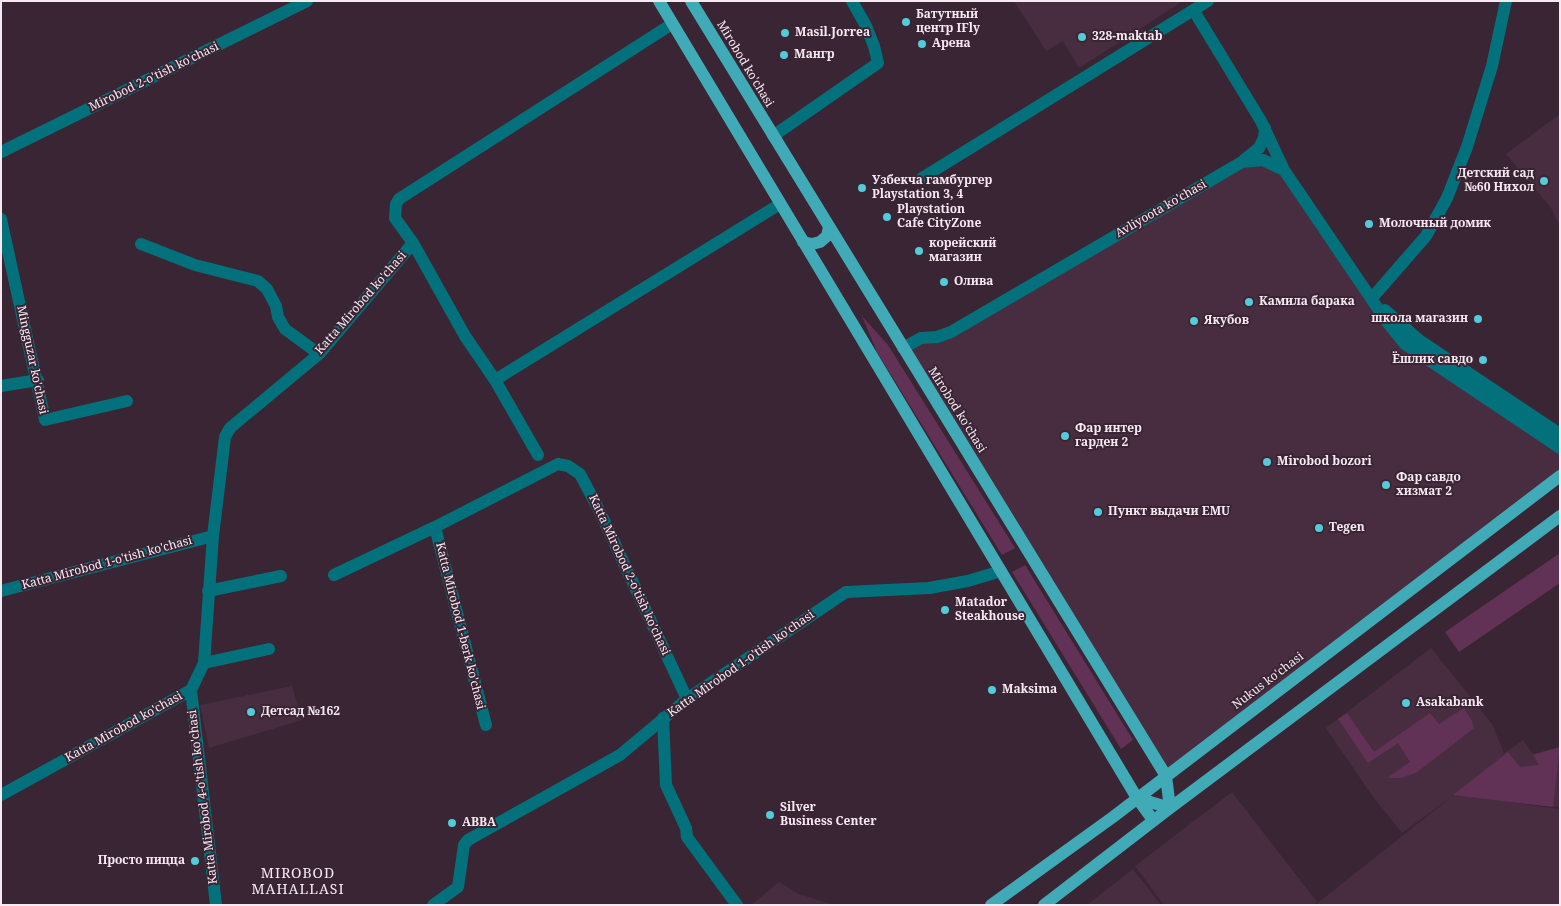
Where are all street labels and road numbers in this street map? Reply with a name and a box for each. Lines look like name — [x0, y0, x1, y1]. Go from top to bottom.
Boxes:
street label: Mirobod ko'chasi — [714, 18, 776, 110]
street label: Mirobod 2-o'tish ko'chasi — [87, 39, 221, 115]
street label: Avliyoota ko'chasi — [1113, 177, 1209, 241]
street label: Katta Mirobod ko'chasi — [312, 249, 410, 357]
street label: Mingguzar ko'chasi — [13, 304, 51, 416]
street label: Mirobod ko'chasi — [925, 365, 989, 455]
street label: Katta Mirobod 2-o'tish ko'chasi — [585, 492, 673, 658]
street label: Katta Mirobod 1-o'tish ko'chasi — [20, 533, 194, 593]
street label: Katta Mirobod 1-berk ko'chasi — [432, 541, 488, 711]
street label: Katta Mirobod 1-o'tish ko'chasi — [665, 608, 817, 720]
street label: Nukus ko'chasi — [1229, 649, 1307, 713]
street label: Katta Mirobod ko'chasi — [63, 689, 185, 765]
street label: Katta Mirobod 4-o'tish ko'chasi — [185, 709, 221, 885]

